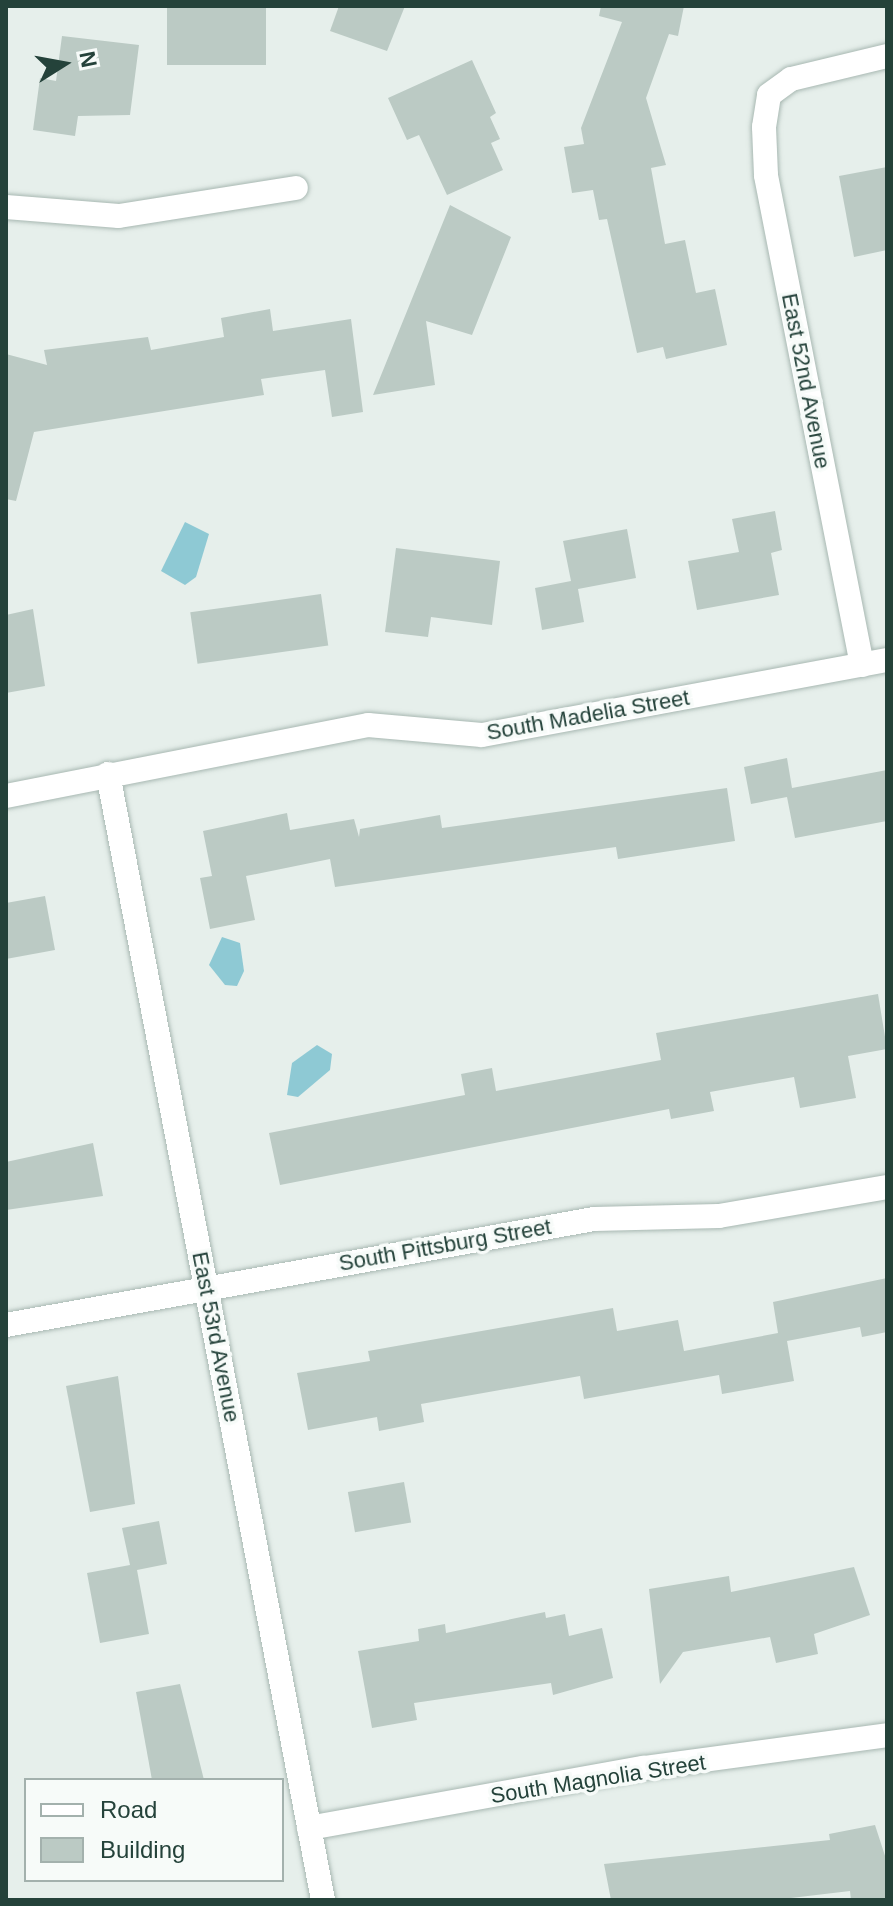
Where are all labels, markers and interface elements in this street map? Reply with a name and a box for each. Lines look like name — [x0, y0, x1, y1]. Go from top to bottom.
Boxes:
north arrow — [24, 24, 104, 104]
text: N — [74, 49, 102, 70]
street label: East 52nd Avenue — [776, 290, 836, 472]
street label: South Madelia Street — [485, 684, 691, 746]
street label: South Pittsburg Street — [337, 1213, 553, 1277]
street label: East 53rd Avenue — [186, 1249, 246, 1425]
street label: South Magnolia Street — [488, 1749, 708, 1809]
legend — [24, 1778, 284, 1882]
text: Road — [100, 1796, 157, 1823]
text: Building — [100, 1836, 185, 1863]

